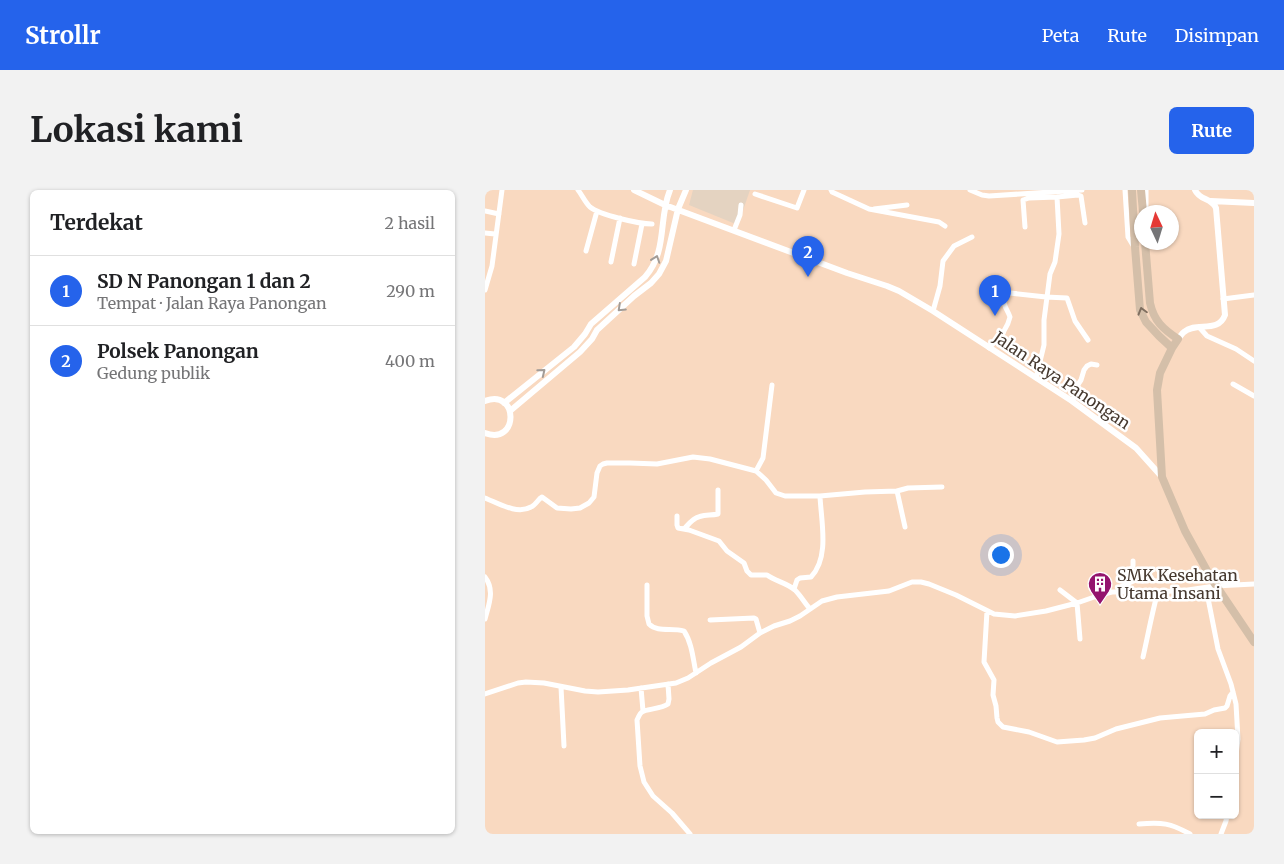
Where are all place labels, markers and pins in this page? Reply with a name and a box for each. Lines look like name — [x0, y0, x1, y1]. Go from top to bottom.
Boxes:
pin: 2 — [792, 236, 824, 277]
pin: 1 — [979, 275, 1011, 316]
place label: SMK Kesehatan Utama Insani — [1117, 565, 1238, 603]
building icon: SMK Kesehatan Utama Insani — [1087, 571, 1113, 605]

